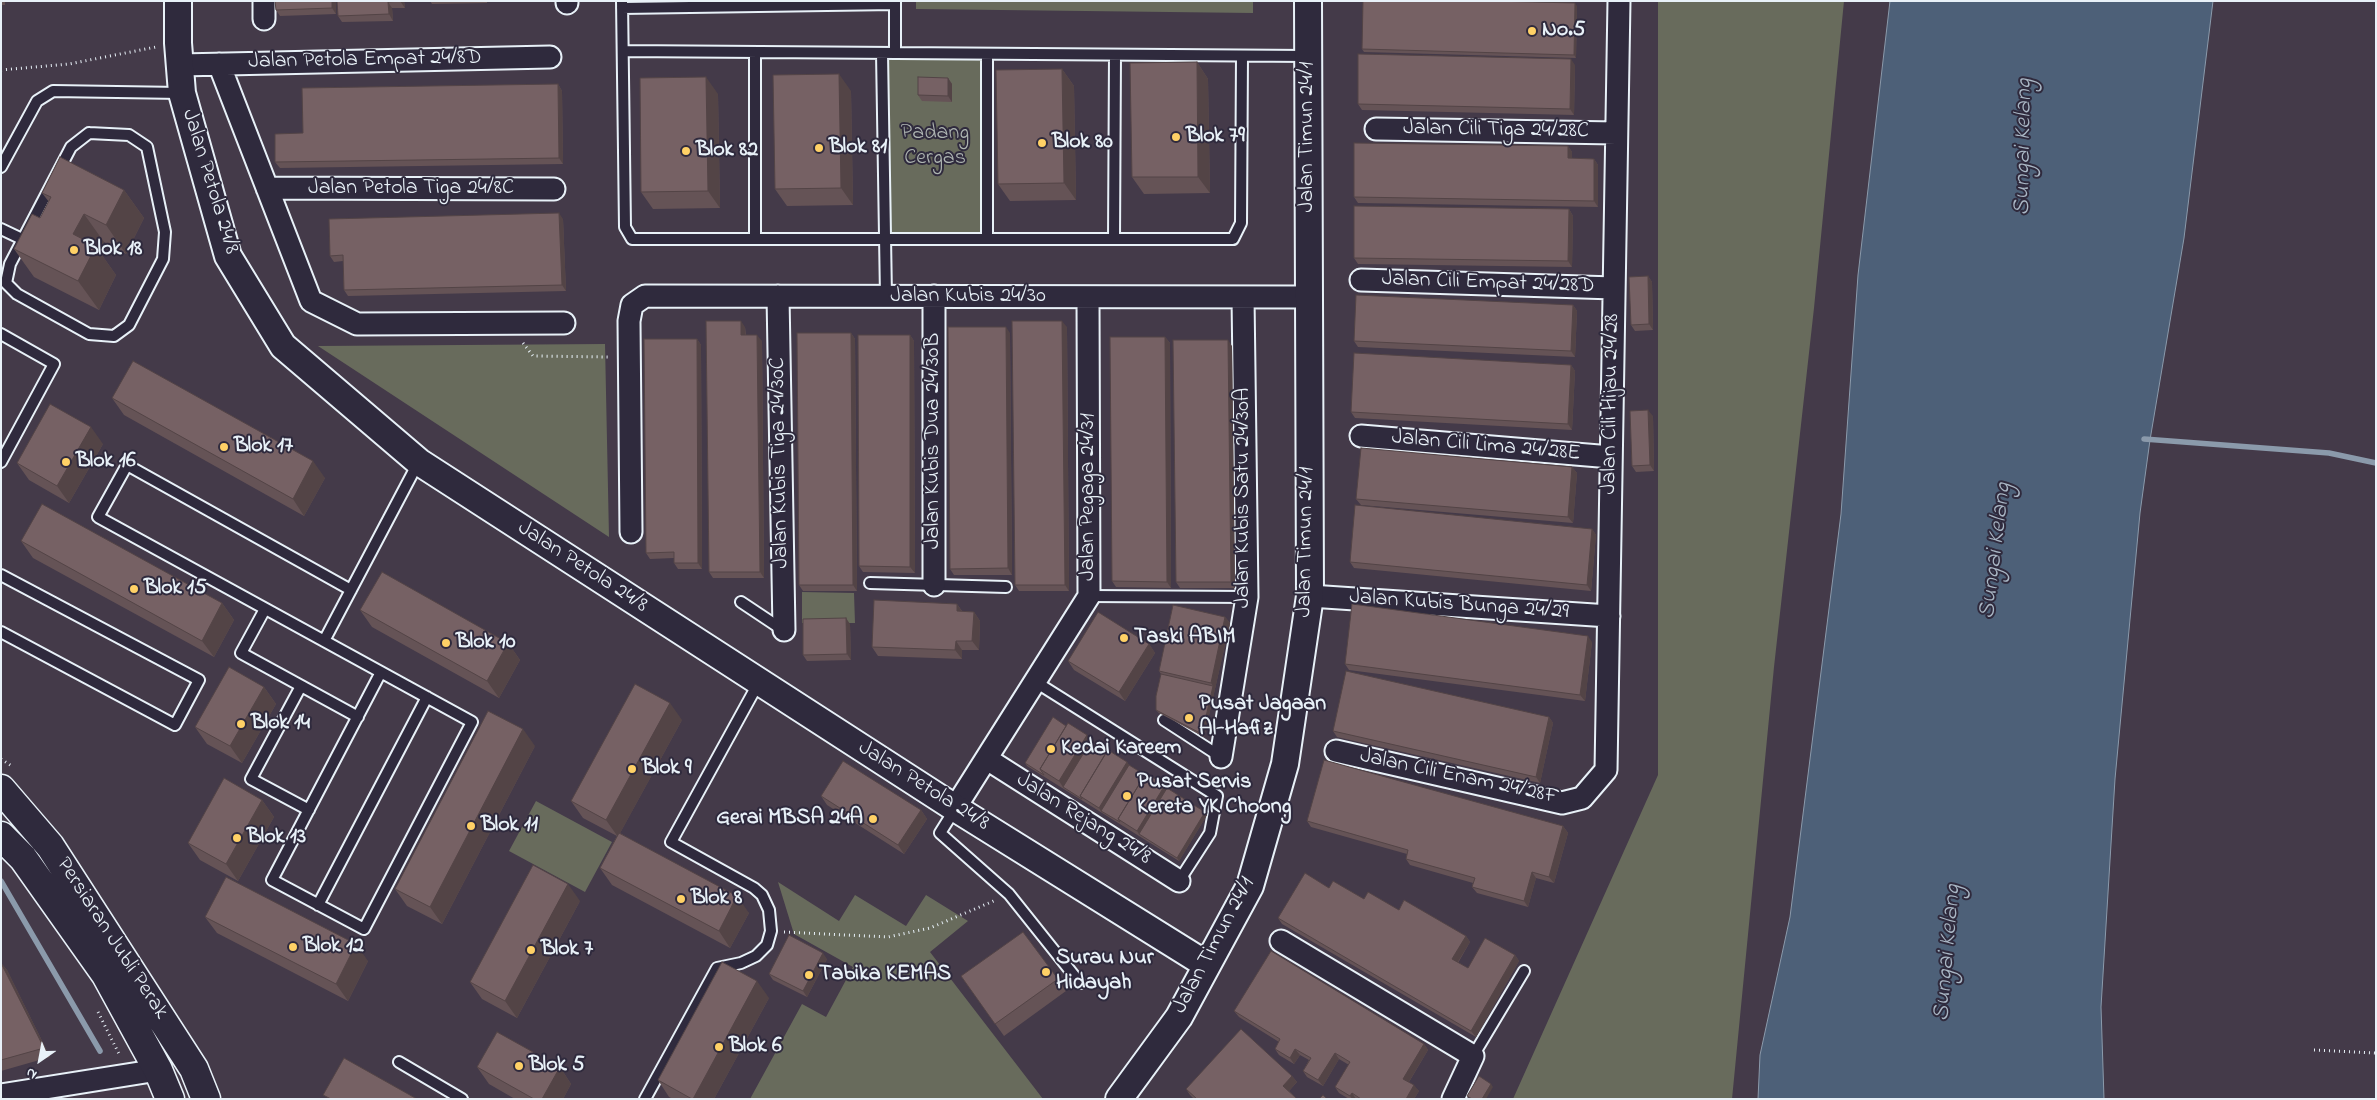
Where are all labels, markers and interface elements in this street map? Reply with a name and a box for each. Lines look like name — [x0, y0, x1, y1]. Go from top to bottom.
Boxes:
place label: No.5 — [1542, 18, 1585, 44]
marker: No.5 — [1526, 25, 1538, 37]
street label: Jalan Petola Empat 24/8D — [248, 46, 482, 76]
street label: Jalan Timun 24/1 — [1295, 62, 1321, 212]
water label: Sungai Kelang — [2009, 78, 2041, 216]
street label: Jalan Petola 24/8 — [174, 106, 244, 258]
street label: Jalan Cili Tiga 24/28C — [1403, 116, 1589, 146]
park label: Padang Cergas — [901, 121, 969, 172]
place label: Blok 79 — [1186, 124, 1245, 150]
place label: Blok 80 — [1052, 130, 1113, 156]
marker: Blok 79 — [1170, 131, 1182, 143]
place label: Blok 81 — [829, 135, 887, 161]
marker: Blok 80 — [1036, 137, 1048, 149]
place label: Blok 82 — [696, 138, 758, 164]
marker: Blok 81 — [813, 142, 825, 154]
marker: Blok 82 — [680, 145, 692, 157]
street label: Jalan Petola Tiga 24/8C — [308, 176, 514, 202]
place label: Blok 18 — [84, 237, 142, 263]
marker: Blok 18 — [68, 244, 80, 256]
street label: Jalan Cili Empat 24/28D — [1381, 267, 1595, 301]
street label: Jalan Kubis 24/30 — [890, 284, 1046, 310]
street label: Jalan Cili Hijau 24/28 — [1597, 313, 1627, 495]
street label: Jalan Kubis Dua 24/30B — [921, 333, 947, 549]
street label: Jalan Kubis Tiga 24/30C — [766, 357, 796, 569]
street label: Jalan Kubis Satu 24/30A — [1231, 388, 1257, 608]
street label: Jalan Pegaga 24/31 — [1076, 413, 1102, 581]
street label: Jalan Cili Lima 24/28E — [1390, 426, 1582, 468]
place label: Blok 17 — [234, 434, 293, 460]
marker: Blok 17 — [218, 441, 230, 453]
place label: Blok 16 — [76, 449, 136, 475]
marker: Blok 16 — [60, 456, 72, 468]
street label: Jalan Timun 24/1 — [1292, 466, 1322, 618]
water label: Sungai Kelang — [1974, 481, 2020, 621]
street label: Jalan Petola 24/8 — [512, 516, 652, 620]
place label: Blok 15 — [144, 576, 207, 602]
marker: Blok 15 — [128, 583, 140, 595]
street label: Jalan Kubis Bunga 24/29 — [1348, 585, 1570, 627]
place label: Taski ABIM — [1134, 625, 1236, 651]
place label: Blok 10 — [456, 630, 516, 656]
marker: Taski ABIM — [1118, 632, 1130, 644]
marker: Blok 10 — [440, 637, 452, 649]
place label: Pusat Jagaan Al-Hafiz — [1199, 692, 1326, 744]
place label: Blok 14 — [251, 711, 310, 737]
marker: Pusat Jagaan Al-Hafiz — [1183, 712, 1195, 724]
marker: Blok 14 — [235, 718, 247, 730]
street label: Jalan Petola 24/8 — [852, 736, 994, 838]
place label: Kedai Kareem — [1061, 736, 1181, 762]
marker: Kedai Kareem — [1045, 743, 1057, 755]
street label: Jalan Cili Enam 24/28F — [1357, 744, 1561, 812]
place label: Blok 9 — [642, 756, 692, 782]
marker: Blok 9 — [626, 763, 638, 775]
street label: Jalan Rejang 24/8 — [1011, 768, 1155, 872]
place label: Pusat Servis Kereta YK Choong — [1137, 770, 1291, 821]
marker: Pusat Servis Kereta YK Choong — [1121, 790, 1133, 802]
place label: Gerai MBSA 24A — [716, 806, 863, 832]
place label: Blok 11 — [481, 813, 538, 839]
marker: Gerai MBSA 24A — [867, 813, 879, 825]
marker: Blok 11 — [465, 820, 477, 832]
place label: Blok 13 — [247, 825, 306, 851]
marker: Blok 13 — [231, 832, 243, 844]
street label: Persiaran Jubli Perak — [49, 853, 173, 1025]
street label: Jalan Timun 24/1 — [1168, 873, 1262, 1019]
water label: Sungai Kelang — [1929, 884, 1969, 1022]
place label: Blok 8 — [691, 886, 742, 912]
marker: Blok 8 — [675, 893, 687, 905]
place label: Blok 12 — [303, 934, 364, 960]
place label: Blok 7 — [541, 937, 593, 963]
marker: Blok 12 — [287, 941, 299, 953]
marker: Blok 7 — [525, 944, 537, 956]
place label: Surau Nur Hidayah — [1056, 946, 1154, 998]
place label: Tabika KEMAS — [819, 962, 951, 988]
marker: Surau Nur Hidayah — [1040, 966, 1052, 978]
marker: Tabika KEMAS — [803, 969, 815, 981]
place label: Blok 6 — [729, 1034, 782, 1060]
north arrow — [15, 1035, 65, 1085]
marker: Blok 6 — [713, 1041, 725, 1053]
place label: Blok 5 — [529, 1053, 585, 1079]
marker: Blok 5 — [513, 1060, 525, 1072]
text: N — [22, 1062, 41, 1084]

